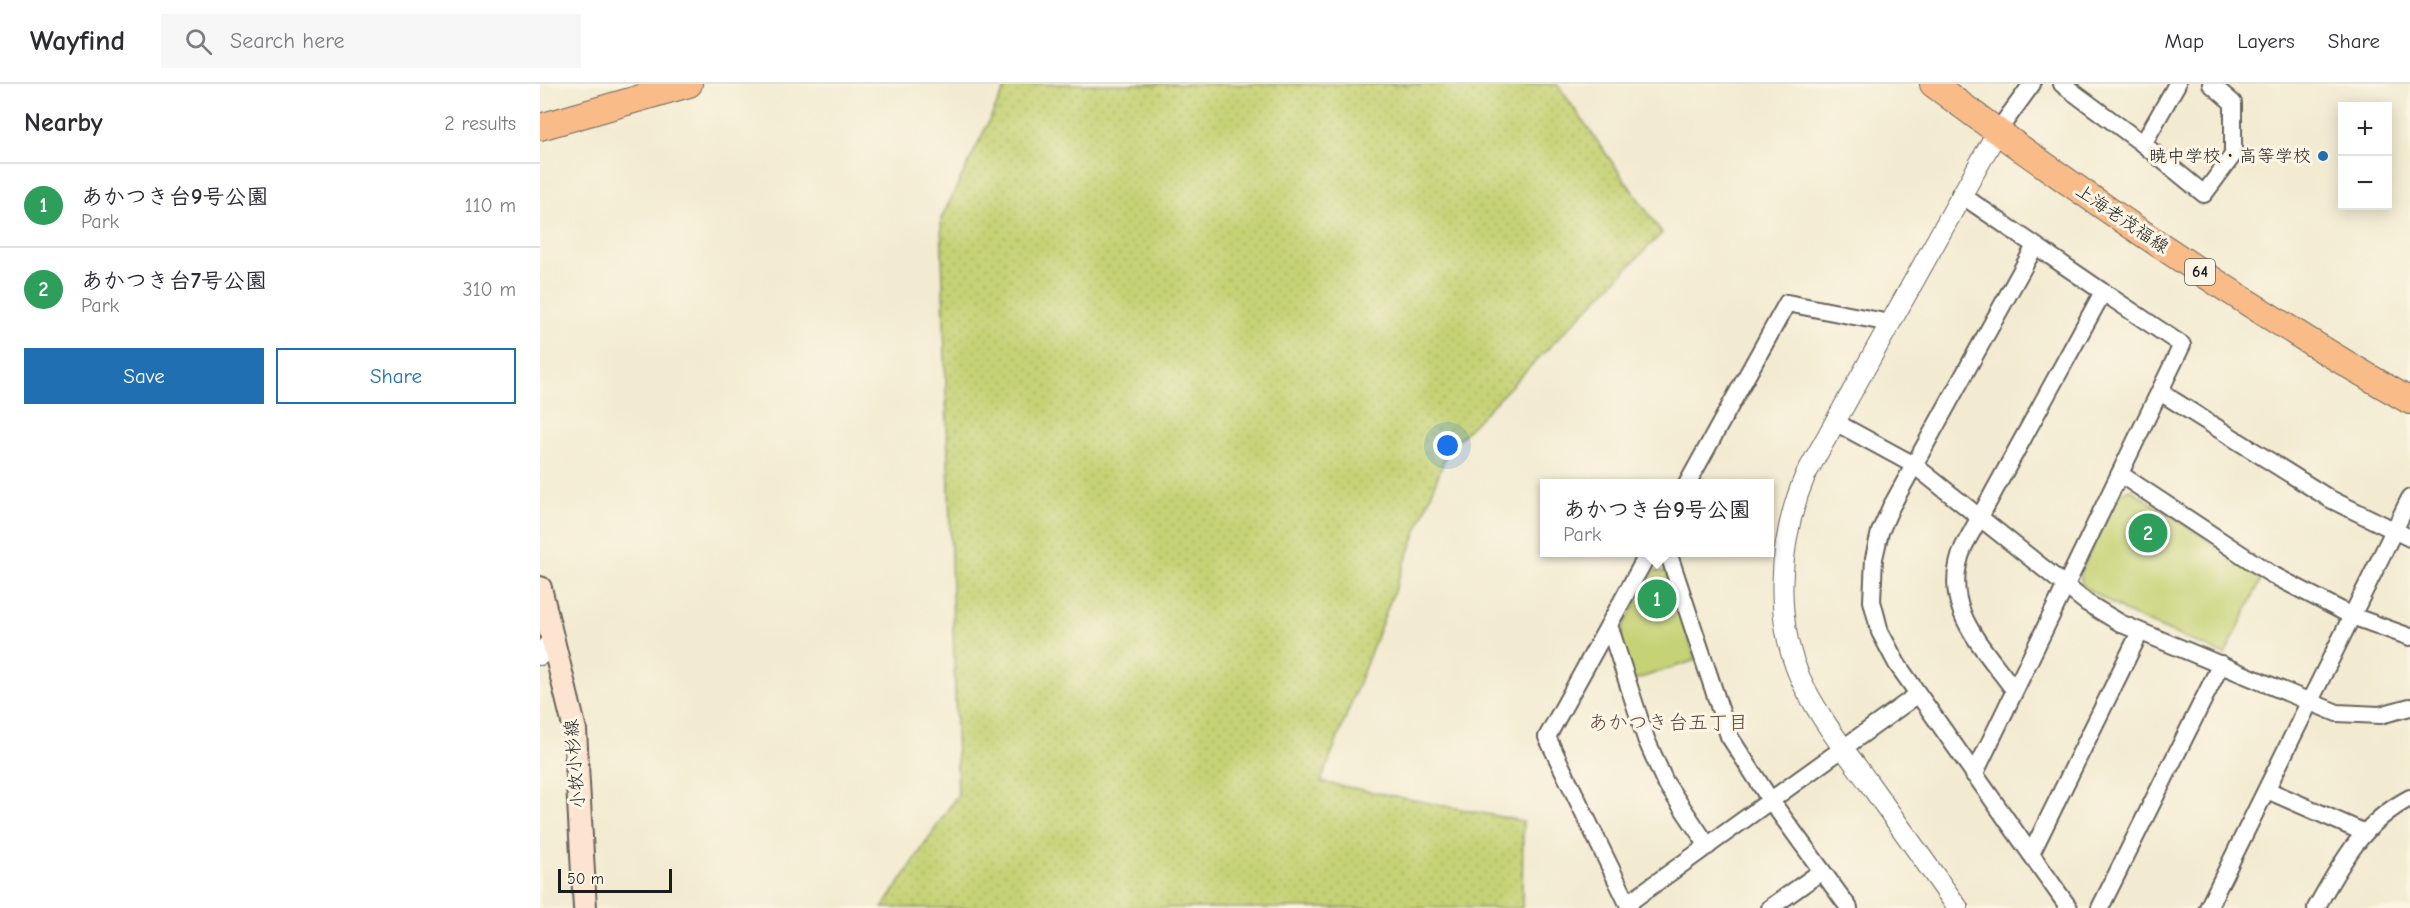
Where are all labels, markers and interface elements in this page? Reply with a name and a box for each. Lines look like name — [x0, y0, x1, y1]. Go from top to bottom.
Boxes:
search box — [161, 14, 581, 68]
text: Wayfind — [30, 25, 125, 57]
icon: search — [182, 25, 215, 58]
text: Search here — [230, 28, 345, 54]
text: Map — [2165, 29, 2204, 53]
text: Layers — [2237, 29, 2295, 53]
text: Share — [2328, 29, 2380, 53]
map controls — [2338, 102, 2392, 210]
button: + — [2338, 102, 2392, 156]
text: Nearby — [24, 108, 103, 138]
text: 2 results — [444, 112, 516, 135]
place label: 暁中学校・高等学校 — [2149, 146, 2311, 167]
marker: 暁中学校・高等学校 — [2316, 149, 2330, 163]
button: − — [2338, 156, 2392, 210]
street label: 上海老茂福線 — [2071, 180, 2173, 258]
text: あかつき台9号公園 — [81, 184, 269, 210]
text: 1 — [40, 194, 47, 217]
text: 110 m — [465, 194, 516, 217]
text: Park — [81, 210, 119, 233]
road number: 64 — [2185, 259, 2215, 285]
text: あかつき台7号公園 — [81, 268, 267, 294]
text: 2 — [39, 278, 48, 301]
text: 310 m — [463, 278, 516, 301]
text: Park — [81, 294, 119, 317]
button: Save — [24, 348, 264, 404]
button: Share — [276, 348, 516, 404]
your location — [1433, 431, 1462, 460]
popup — [1540, 479, 1774, 557]
text: あかつき台9号公園 — [1563, 497, 1751, 523]
pin: 2 — [2128, 510, 2168, 556]
text: Park — [1563, 523, 1602, 546]
pin: 1 — [1638, 576, 1676, 622]
district label: あかつき台五丁目 — [1588, 711, 1748, 734]
street label: 小牧小杉線 — [561, 718, 589, 810]
scale bar — [558, 866, 672, 894]
text: 50 m — [567, 870, 604, 888]

